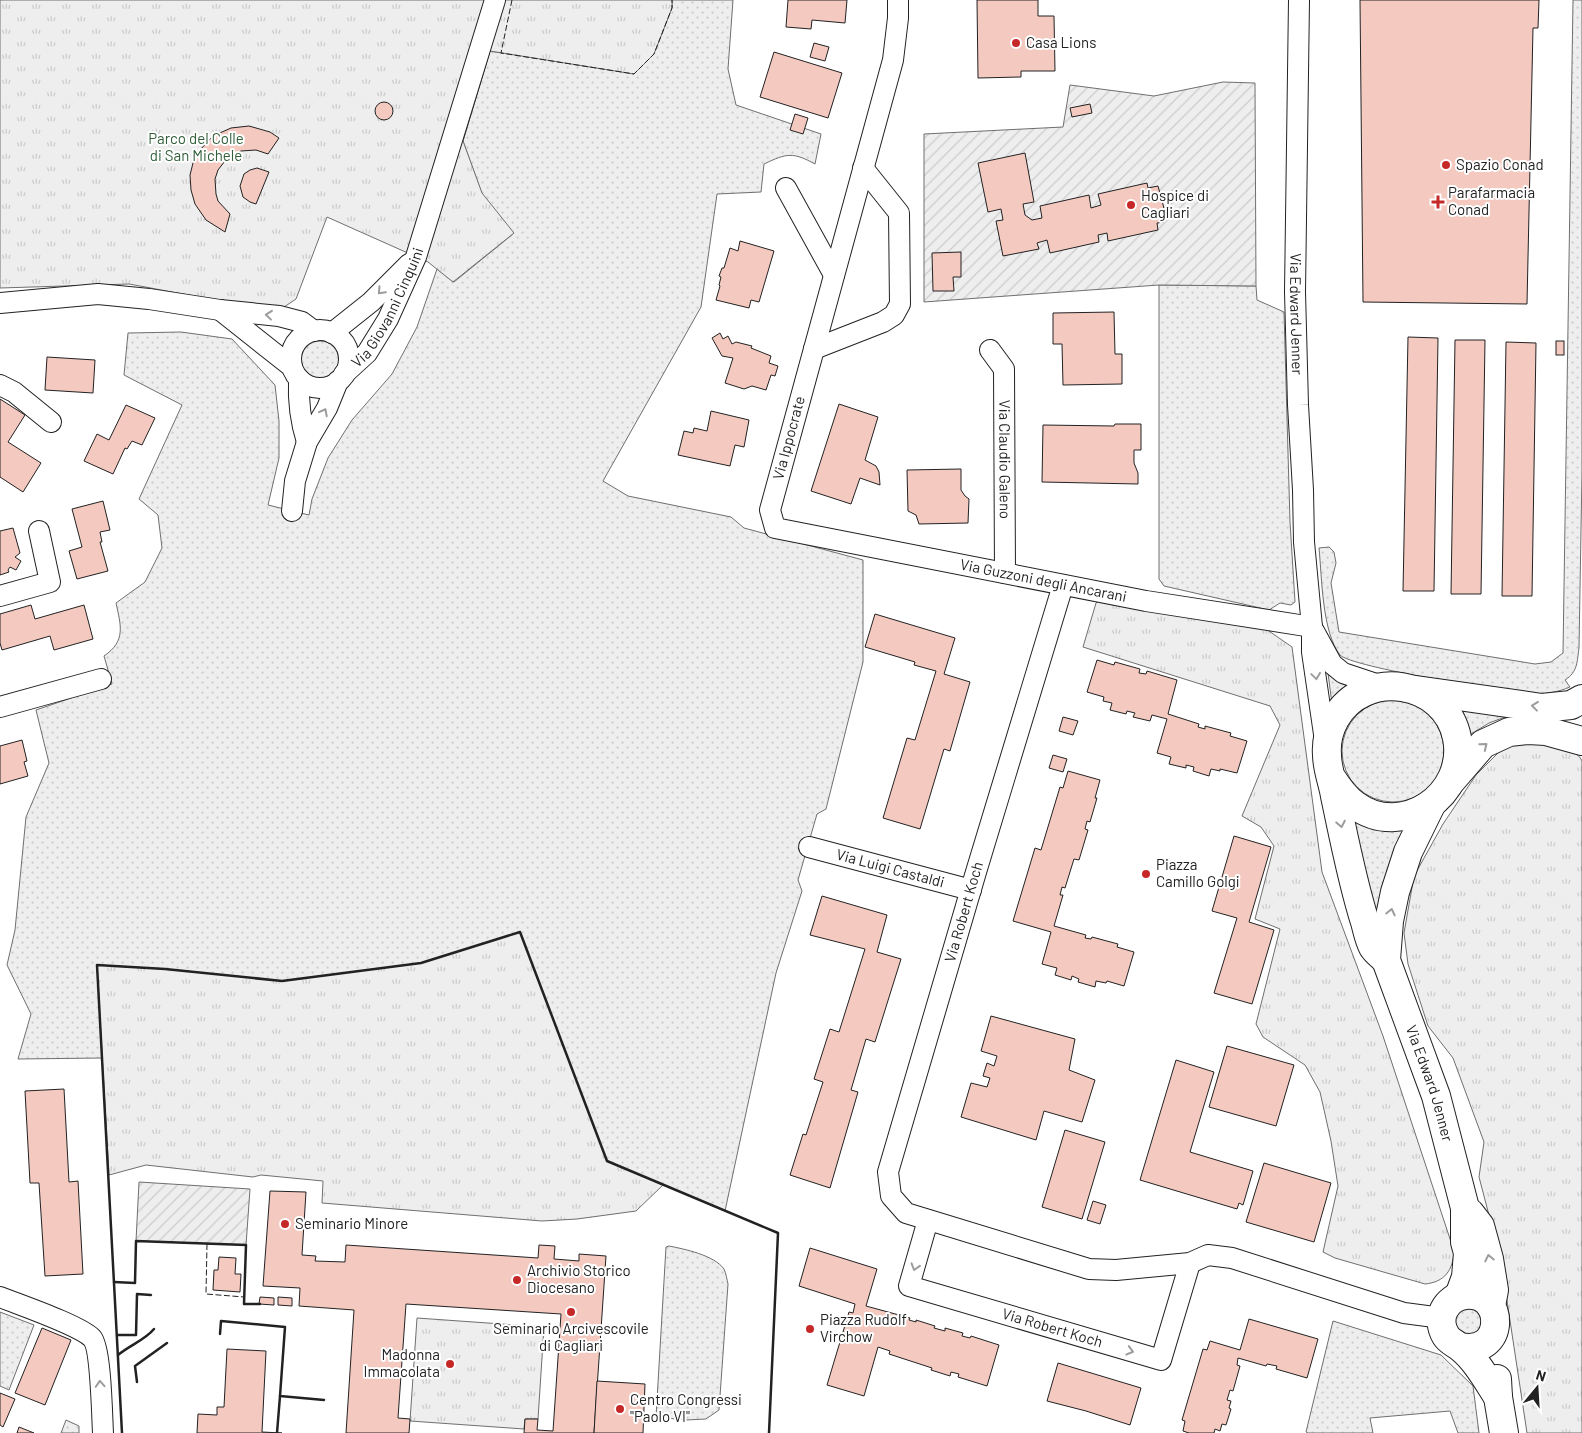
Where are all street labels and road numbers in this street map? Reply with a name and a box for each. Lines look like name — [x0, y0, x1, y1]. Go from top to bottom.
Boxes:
street label: Via Giovanni Cinquini — [347, 245, 426, 371]
street label: Via Edward Jenner — [1287, 253, 1307, 376]
street label: Via Ippocrate — [768, 394, 808, 482]
street label: Via Claudio Galeno — [996, 400, 1015, 519]
street label: Via Guzzoni degli Ancarani — [959, 555, 1128, 605]
street label: Via Luigi Castaldi — [834, 845, 946, 891]
street label: Via Robert Koch — [940, 859, 986, 964]
street label: Via Edward Jenner — [1403, 1022, 1458, 1144]
street label: Via Robert Koch — [1000, 1304, 1105, 1350]

